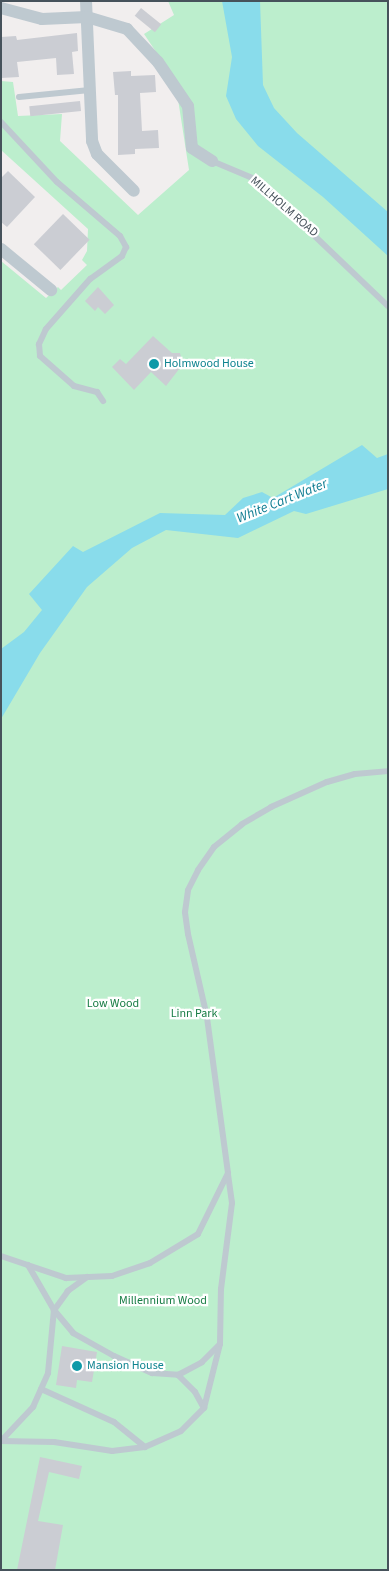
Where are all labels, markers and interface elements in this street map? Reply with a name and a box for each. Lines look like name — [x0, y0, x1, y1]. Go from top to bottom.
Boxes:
street label: MILLHOLM ROAD — [247, 174, 321, 240]
place label: Holmwood House — [164, 357, 254, 371]
marker: Holmwood House — [148, 358, 160, 370]
water label: White Cart Water — [234, 475, 330, 527]
park label: Low Wood — [87, 997, 139, 1011]
park label: Linn Park — [171, 1007, 217, 1021]
park label: Millennium Wood — [119, 1294, 207, 1308]
place label: Mansion House — [87, 1359, 164, 1373]
marker: Mansion House — [71, 1360, 83, 1372]

